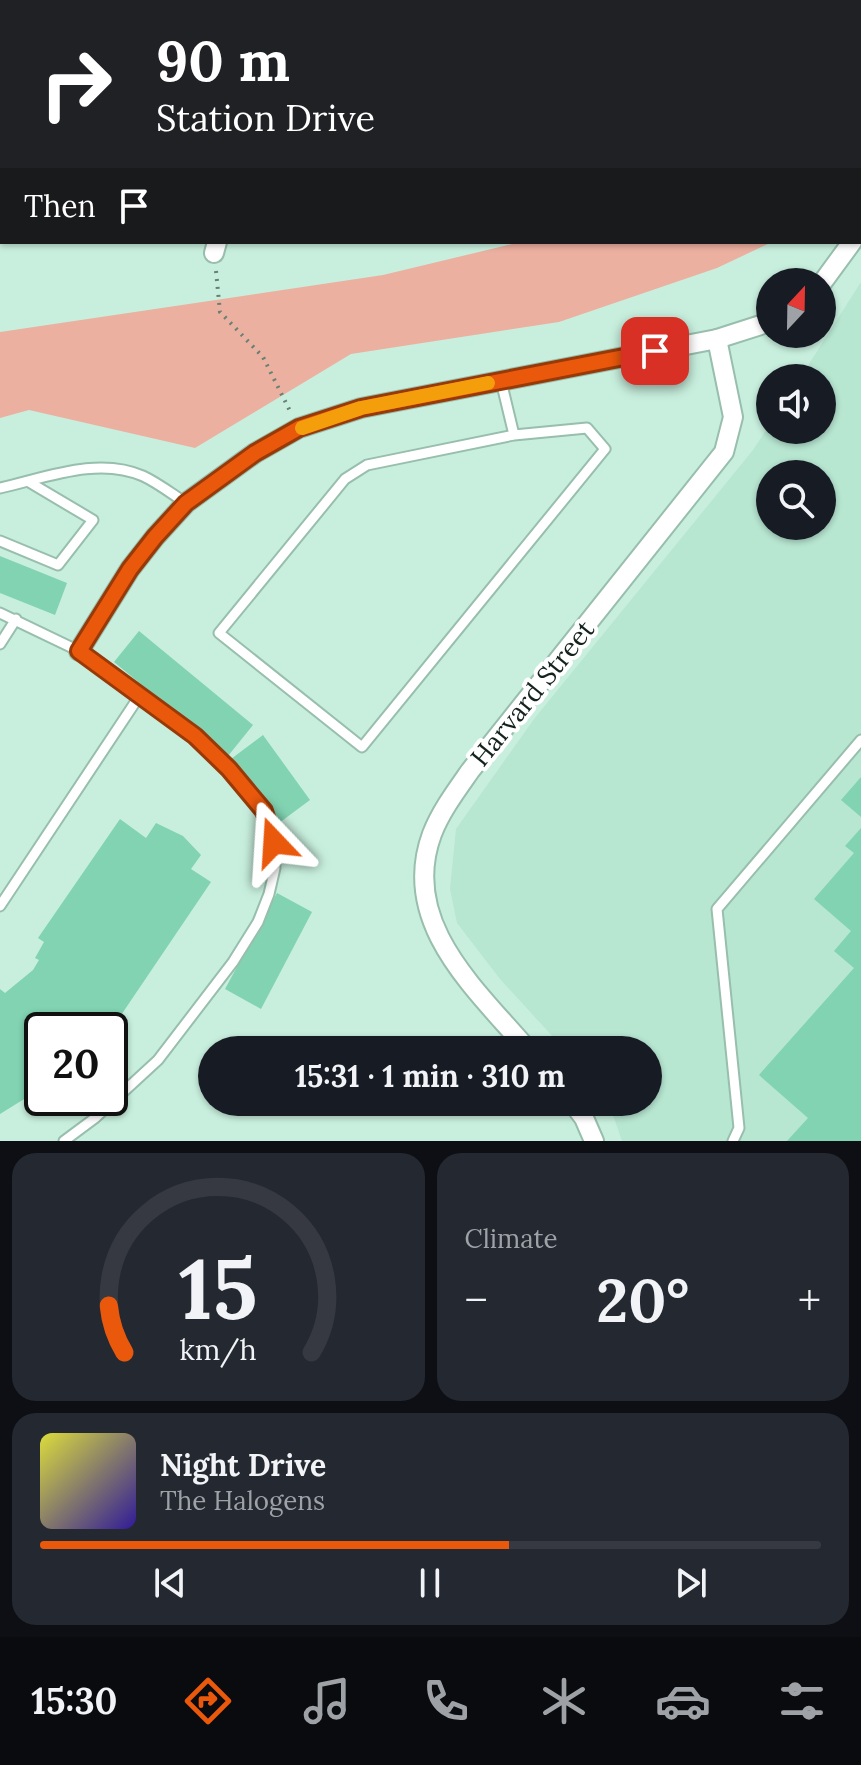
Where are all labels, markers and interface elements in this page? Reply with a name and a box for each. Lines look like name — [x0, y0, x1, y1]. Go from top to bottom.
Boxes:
text: 90 m — [156, 25, 290, 96]
icon: right — [24, 32, 128, 136]
text: Station Drive — [156, 95, 375, 141]
icon: arrive — [112, 184, 156, 228]
text: Then — [24, 187, 96, 225]
north arrow — [756, 268, 836, 348]
map controls — [756, 268, 836, 540]
pin — [621, 317, 689, 385]
icon: arrive — [633, 329, 677, 373]
button: sound — [756, 364, 836, 444]
button: search — [756, 460, 836, 540]
street label: Harvard Street — [463, 613, 601, 773]
position arrow — [232, 800, 316, 884]
speed limit sign: 20 — [24, 1012, 128, 1116]
text: 15:31 · 1 min · 310 m — [295, 1057, 565, 1095]
text: Climate — [465, 1222, 558, 1255]
text: 15 — [179, 1235, 258, 1342]
text: 20° — [596, 1262, 689, 1338]
text: − — [465, 1272, 488, 1328]
text: + — [798, 1272, 821, 1328]
text: km/h — [180, 1331, 257, 1368]
text: Night Drive — [160, 1446, 326, 1484]
text: The Halogens — [160, 1484, 325, 1517]
icon: previous — [148, 1561, 192, 1605]
icon: pause — [408, 1561, 452, 1605]
icon: next — [669, 1561, 713, 1605]
icon: directions — [180, 1673, 236, 1729]
icon: music — [299, 1673, 355, 1729]
icon: phone — [418, 1673, 474, 1729]
icon: climate — [536, 1673, 592, 1729]
icon: car — [655, 1673, 711, 1729]
icon: filters — [774, 1673, 830, 1729]
text: 15:30 — [31, 1678, 117, 1724]

